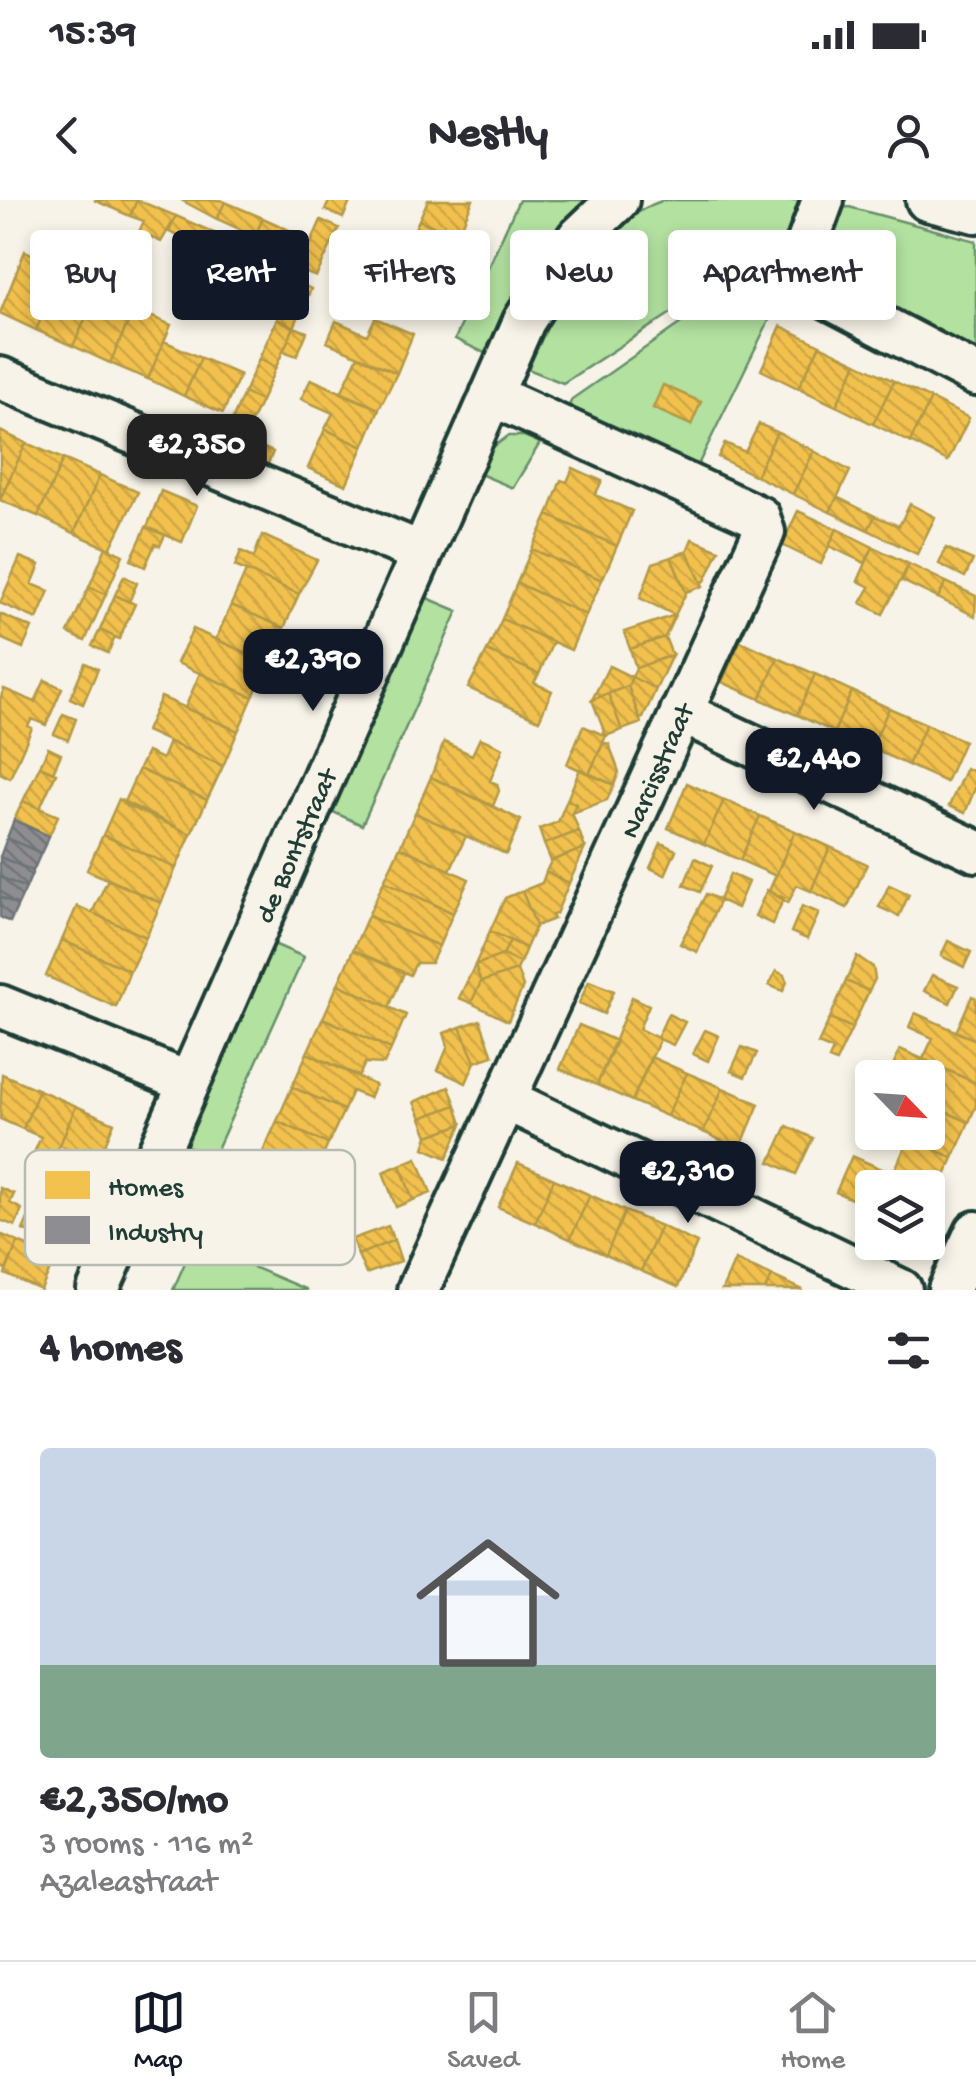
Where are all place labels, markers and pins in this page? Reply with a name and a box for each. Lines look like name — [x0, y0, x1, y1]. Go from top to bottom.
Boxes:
pin: €2,350 — [116, 414, 278, 499]
pin: €2,390 — [232, 629, 394, 714]
pin: €2,440 — [733, 728, 895, 813]
pin: €2,310 — [607, 1141, 769, 1226]

